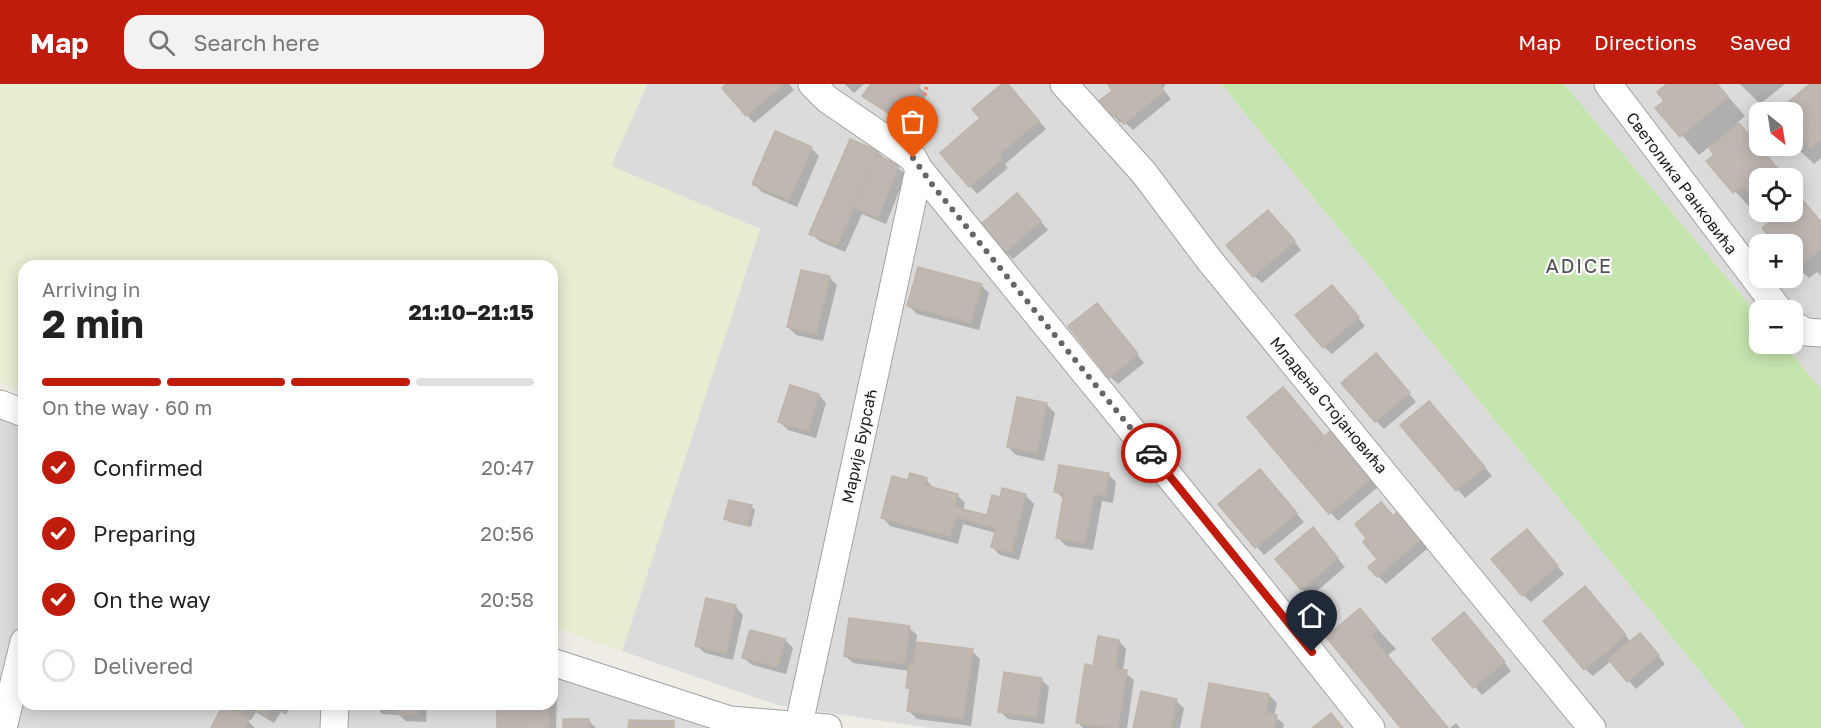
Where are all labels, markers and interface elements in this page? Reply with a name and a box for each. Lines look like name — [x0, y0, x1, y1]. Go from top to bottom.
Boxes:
search box — [124, 15, 544, 69]
text: Map — [30, 26, 88, 59]
icon: search — [145, 26, 178, 59]
text: Search here — [193, 29, 319, 56]
text: Map — [1518, 29, 1561, 55]
text: Directions — [1594, 29, 1697, 55]
text: Saved — [1730, 29, 1791, 55]
pin — [887, 96, 938, 158]
north arrow — [1749, 102, 1803, 156]
map controls — [1749, 102, 1803, 354]
icon: bag — [896, 105, 929, 138]
street label: Светолика Ранковића — [1622, 108, 1742, 258]
button: locate — [1749, 168, 1803, 222]
button: + — [1749, 234, 1803, 288]
district label: ADICE — [1546, 253, 1612, 277]
text: Arriving in — [42, 277, 140, 301]
text: 21:10–21:15 — [408, 298, 534, 325]
text: 2 min — [42, 300, 144, 347]
button: − — [1749, 300, 1803, 354]
street label: Младена Стојановића — [1266, 332, 1392, 478]
street label: Марије Бурсаћ — [837, 387, 881, 505]
text: On the way · 60 m — [42, 395, 212, 419]
courier — [1121, 423, 1181, 483]
icon: car — [1135, 437, 1168, 470]
icon: check — [42, 451, 75, 484]
text: Confirmed — [93, 454, 203, 481]
text: 20:47 — [481, 455, 534, 479]
icon: check — [42, 517, 75, 550]
text: Preparing — [93, 520, 196, 547]
text: 20:56 — [480, 521, 534, 545]
icon: check — [42, 583, 75, 616]
text: On the way — [93, 586, 211, 613]
text: 20:58 — [480, 587, 534, 611]
pin — [1286, 590, 1337, 652]
icon: home — [1295, 599, 1328, 632]
text: Delivered — [93, 652, 193, 679]

